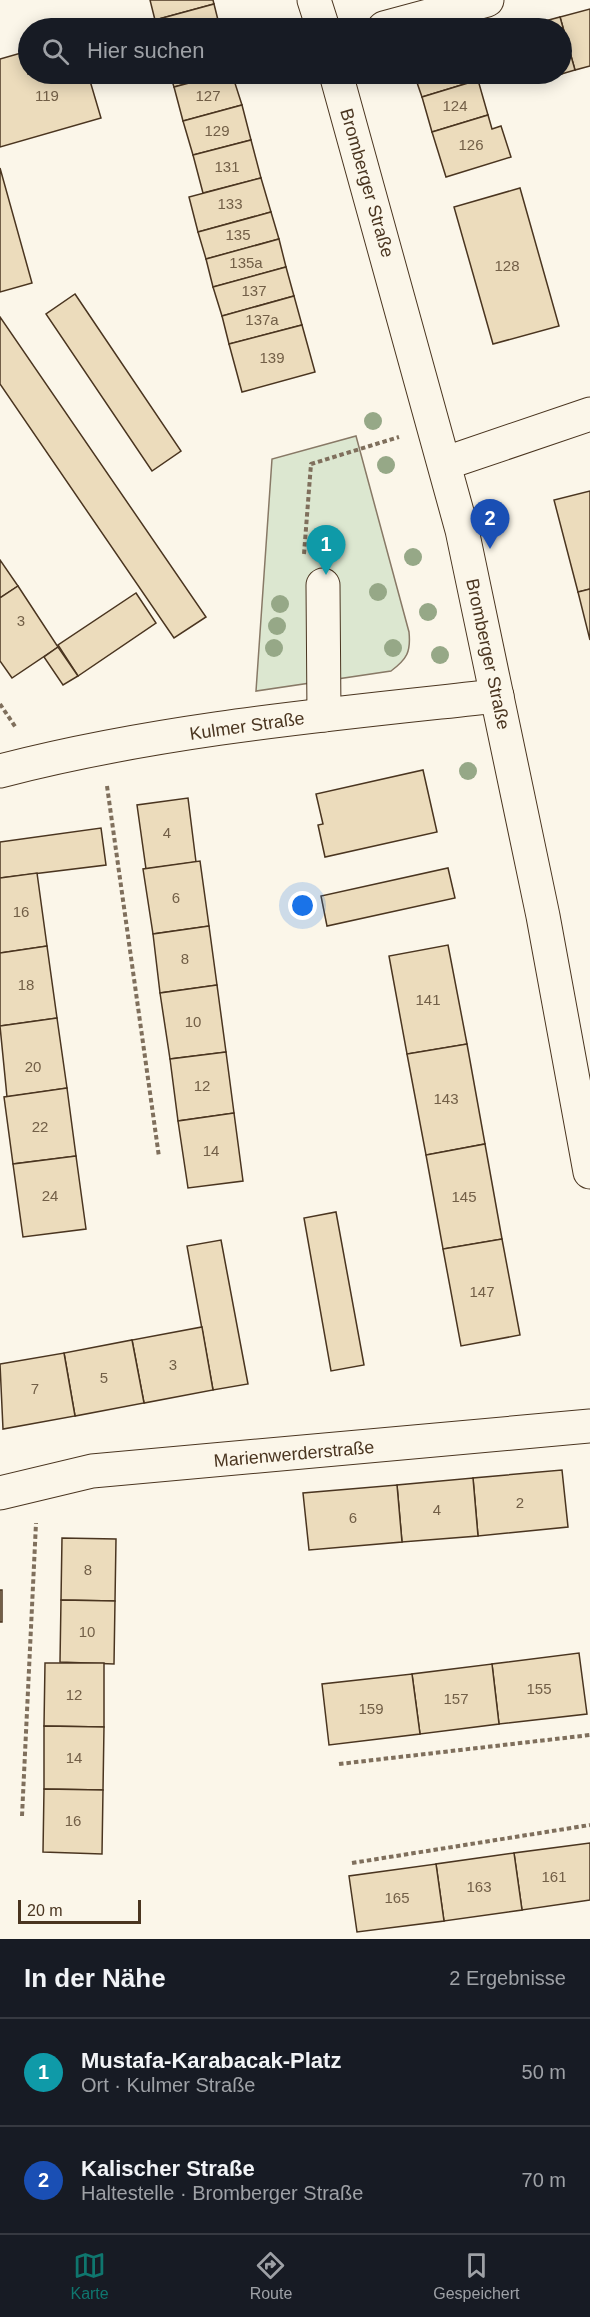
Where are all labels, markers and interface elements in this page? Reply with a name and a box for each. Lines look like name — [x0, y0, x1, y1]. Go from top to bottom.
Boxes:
search box — [18, 18, 572, 84]
icon: search — [39, 35, 72, 68]
text: Hier suchen — [87, 38, 204, 63]
house number: 119 — [35, 87, 59, 104]
house number: 127 — [195, 87, 221, 104]
house number: 124 — [442, 97, 468, 114]
street label: Bromberger Straße — [336, 106, 398, 260]
house number: 129 — [204, 122, 230, 139]
house number: 126 — [458, 136, 484, 153]
house number: 131 — [214, 158, 240, 175]
house number: 133 — [217, 195, 243, 212]
house number: 135 — [225, 226, 251, 243]
house number: 135a — [229, 254, 263, 271]
house number: 128 — [494, 257, 520, 274]
house number: 137 — [241, 282, 267, 299]
house number: 137a — [245, 311, 279, 328]
house number: 139 — [259, 349, 285, 366]
pin: 2 — [470, 500, 510, 549]
pin: 1 — [306, 526, 346, 575]
street label: Bromberger Straße — [462, 577, 514, 731]
house number: 3 — [17, 612, 25, 629]
street label: Kulmer Straße — [188, 708, 306, 744]
house number: 4 — [163, 824, 171, 841]
house number: 6 — [172, 889, 180, 906]
your location — [288, 891, 317, 920]
house number: 16 — [13, 903, 29, 920]
house number: 8 — [181, 950, 189, 967]
house number: 18 — [18, 976, 34, 993]
house number: 141 — [415, 991, 441, 1008]
house number: 10 — [185, 1013, 201, 1030]
house number: 20 — [25, 1058, 41, 1075]
house number: 12 — [194, 1077, 210, 1094]
house number: 143 — [433, 1090, 459, 1107]
house number: 22 — [32, 1118, 48, 1135]
house number: 14 — [203, 1142, 219, 1159]
house number: 24 — [42, 1187, 58, 1204]
house number: 145 — [451, 1188, 477, 1205]
house number: 147 — [469, 1283, 495, 1300]
house number: 3 — [169, 1356, 177, 1373]
house number: 5 — [100, 1369, 108, 1386]
house number: 7 — [31, 1380, 39, 1397]
street label: Marienwerderstraße — [213, 1437, 375, 1471]
house number: 2 — [516, 1494, 524, 1511]
house number: 4 — [433, 1501, 441, 1518]
house number: 6 — [349, 1509, 357, 1526]
house number: 8 — [84, 1561, 92, 1578]
house number: 10 — [79, 1623, 95, 1640]
house number: 155 — [526, 1680, 552, 1697]
house number: 12 — [66, 1686, 82, 1703]
house number: 157 — [443, 1690, 469, 1707]
house number: 159 — [358, 1700, 384, 1717]
house number: 14 — [66, 1749, 82, 1766]
house number: 16 — [65, 1812, 81, 1829]
house number: 161 — [541, 1868, 567, 1885]
house number: 163 — [466, 1878, 492, 1895]
house number: 165 — [384, 1889, 410, 1906]
scale bar — [18, 1897, 141, 1924]
text: 20 m — [27, 1902, 63, 1919]
text: In der Nähe — [24, 1963, 166, 1993]
text: 2 Ergebnisse — [449, 1967, 566, 1989]
text: Mustafa-Karabacak-Platz — [81, 2048, 341, 2073]
text: 1 — [38, 2061, 49, 2083]
text: 50 m — [522, 2061, 566, 2083]
text: Ort · Kulmer Straße — [81, 2074, 255, 2096]
text: Kalischer Straße — [81, 2156, 255, 2181]
text: 2 — [38, 2169, 49, 2191]
text: 70 m — [522, 2169, 566, 2191]
text: Haltestelle · Bromberger Straße — [81, 2182, 363, 2204]
tab: Karte — [70, 2249, 109, 2303]
tab: Route — [250, 2249, 292, 2303]
tab: Gespeichert — [433, 2249, 520, 2303]

